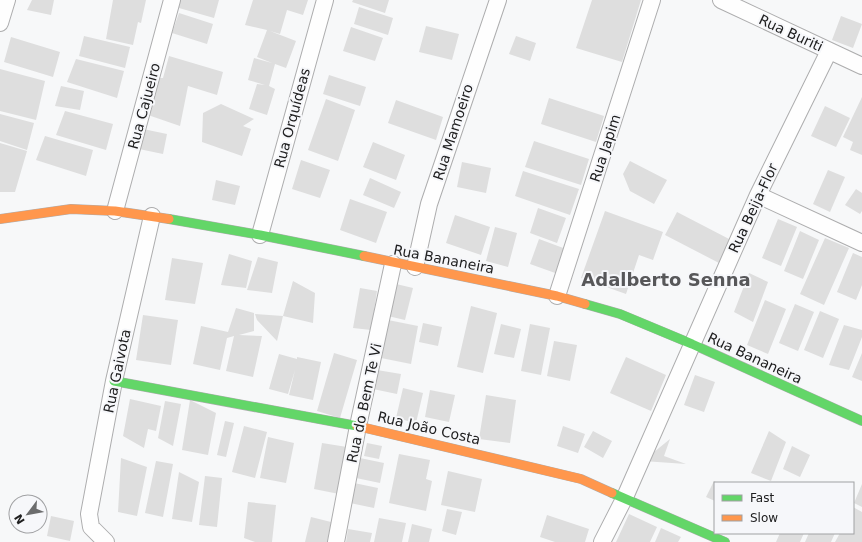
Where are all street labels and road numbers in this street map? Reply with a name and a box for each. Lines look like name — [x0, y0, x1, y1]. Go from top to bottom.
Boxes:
street label: Rua Buriti — [757, 11, 825, 55]
street label: Rua Cajueiro — [125, 61, 163, 151]
street label: Rua Orquídeas — [271, 66, 313, 170]
street label: Rua Mamoeiro — [430, 82, 476, 182]
street label: Rua Japim — [587, 112, 623, 184]
street label: Rua Beija-Flor — [725, 160, 781, 255]
street label: Rua Bananeira — [392, 241, 496, 277]
street label: Rua Gaivota — [100, 328, 134, 414]
street label: Rua Bananeira — [705, 329, 805, 387]
street label: Rua do Bem Te Vi — [344, 342, 384, 464]
street label: Rua João Costa — [376, 408, 482, 448]

